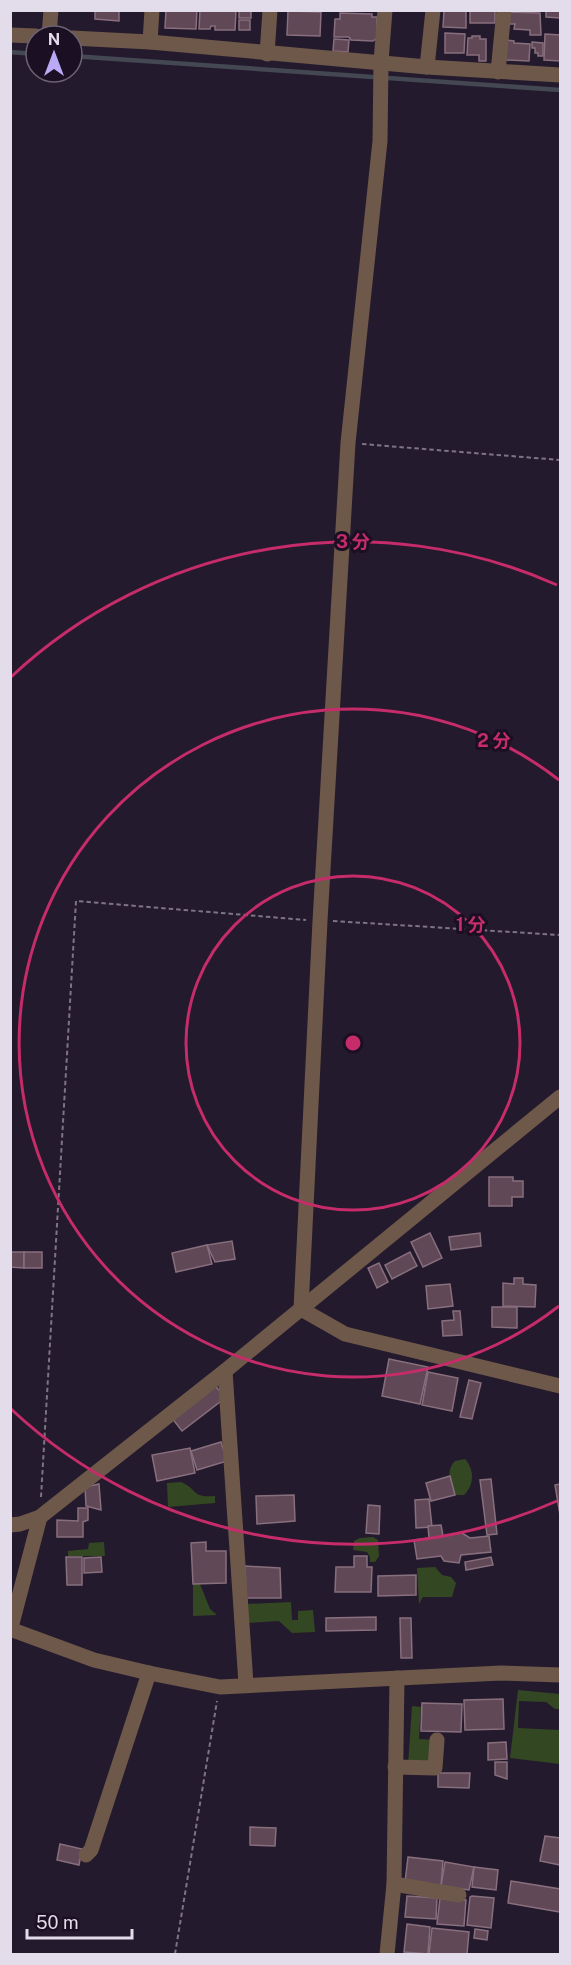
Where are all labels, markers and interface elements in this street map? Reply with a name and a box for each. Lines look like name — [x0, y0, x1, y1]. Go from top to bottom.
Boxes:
north arrow — [24, 24, 84, 84]
text: N — [48, 30, 60, 49]
text: 3 分 — [336, 531, 370, 552]
text: 2 分 — [477, 730, 511, 751]
text: 1 分 — [456, 914, 486, 935]
centre of rings — [343, 1033, 363, 1053]
scale bar — [27, 1902, 132, 1940]
text: 50 m — [36, 1912, 79, 1933]

